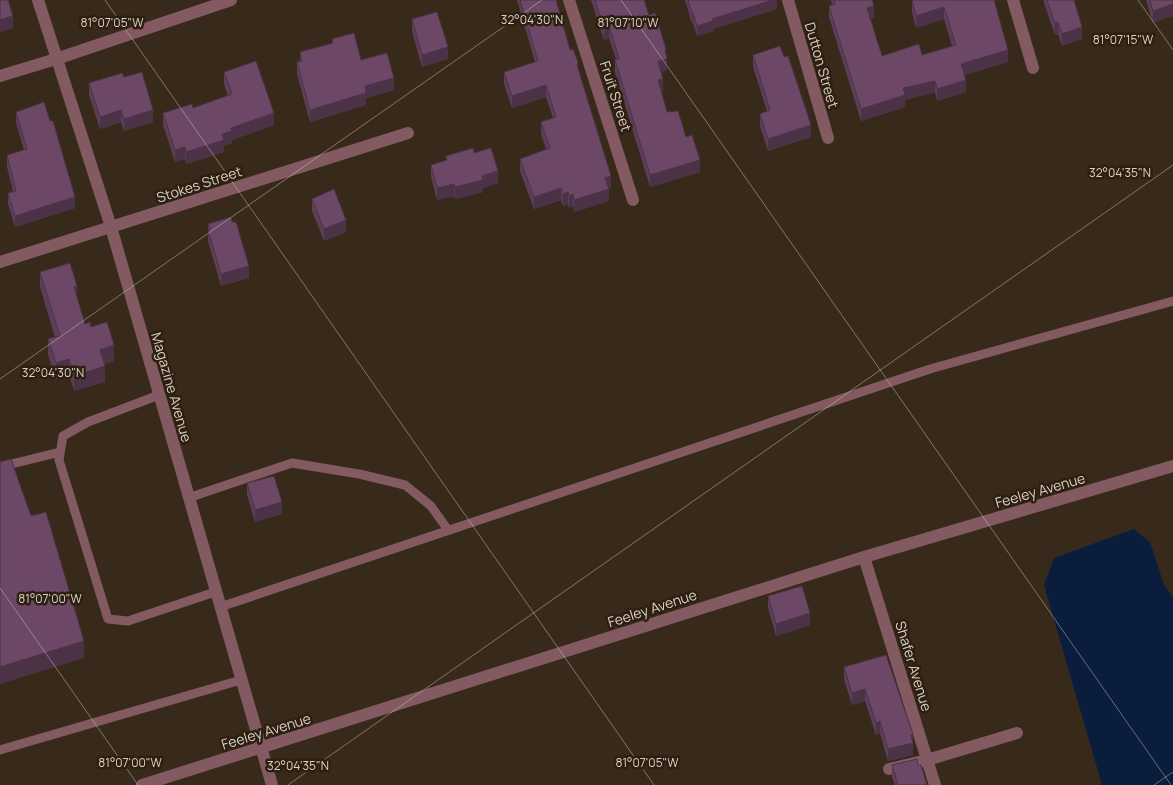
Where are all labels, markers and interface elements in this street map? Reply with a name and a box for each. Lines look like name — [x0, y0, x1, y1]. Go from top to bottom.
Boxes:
text: 32°04'30"N — [501, 11, 563, 28]
text: 81°07'05"W — [80, 14, 144, 31]
text: 81°07'10"W — [598, 14, 659, 31]
street label: Dutton Street — [801, 20, 843, 111]
text: 81°07'15"W — [1093, 31, 1154, 48]
street label: Fruit Street — [596, 58, 636, 134]
street label: Stokes Street — [154, 161, 244, 207]
text: 32°04'35"N — [1089, 164, 1151, 181]
street label: Magazine Avenue — [147, 330, 197, 444]
text: 32°04'30"N — [22, 364, 84, 381]
street label: Feeley Avenue — [993, 468, 1087, 512]
street label: Feeley Avenue — [605, 585, 699, 631]
text: 81°07'00"W — [18, 590, 83, 607]
street label: Shafer Avenue — [891, 619, 937, 713]
street label: Feeley Avenue — [219, 708, 313, 754]
text: 81°07'00"W — [98, 754, 163, 771]
text: 81°07'05"W — [615, 754, 679, 771]
text: 32°04'35"N — [267, 757, 329, 774]

